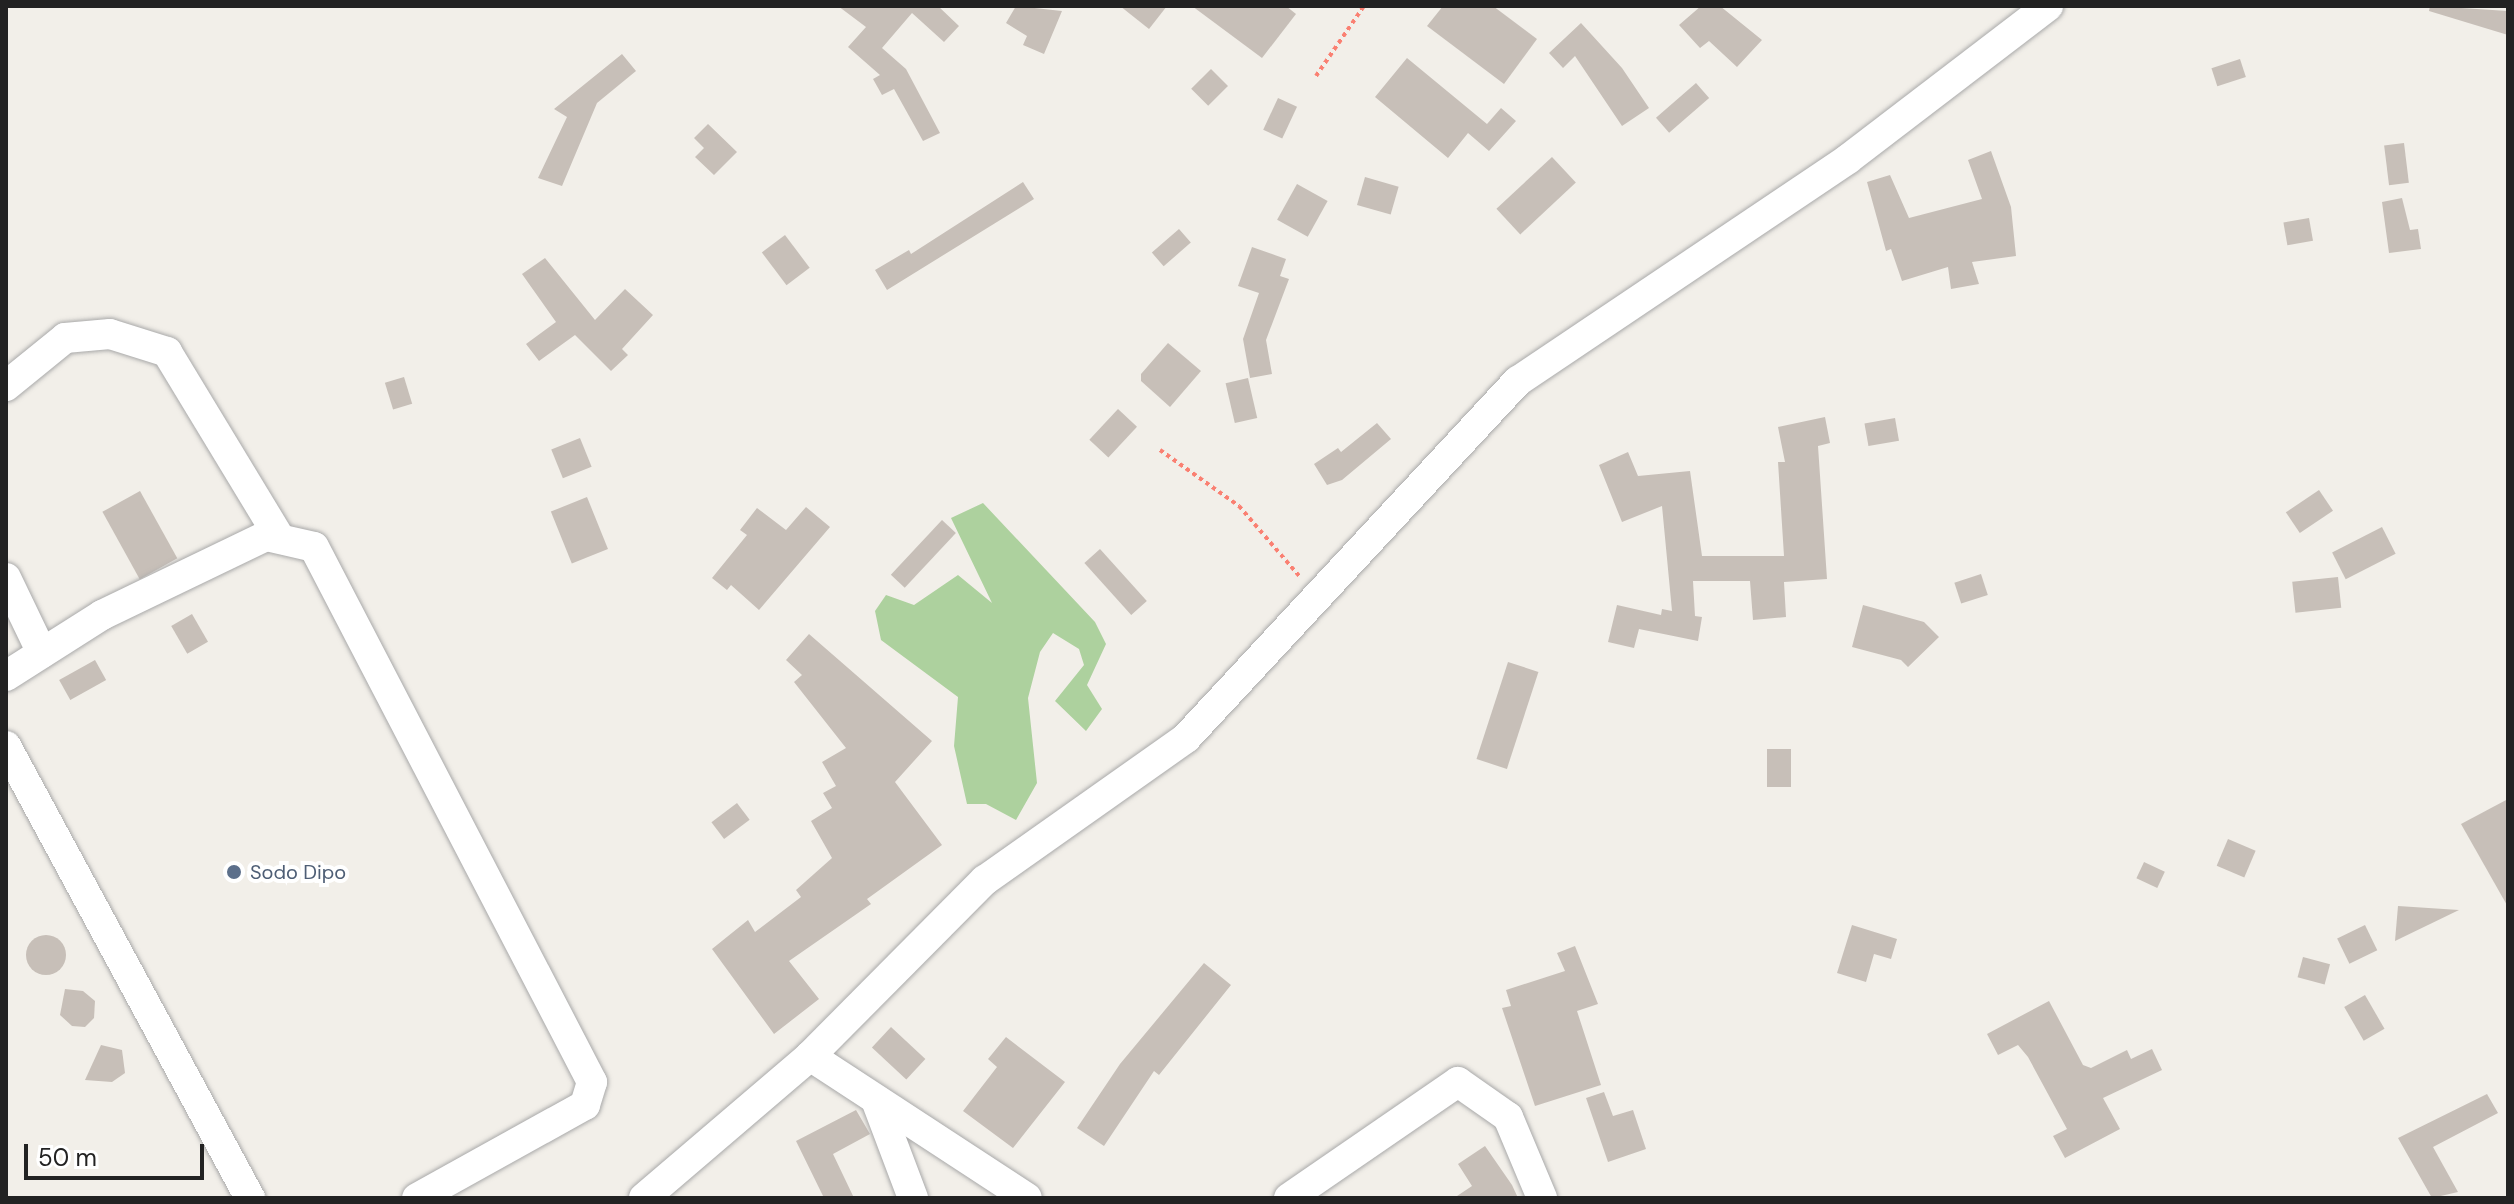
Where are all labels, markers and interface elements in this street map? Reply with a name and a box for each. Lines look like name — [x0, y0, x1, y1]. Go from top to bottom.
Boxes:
place label: Sodo Dipo — [250, 860, 346, 884]
marker: Sodo Dipo — [225, 863, 243, 881]
scale bar — [28, 1128, 208, 1178]
text: 50 m — [38, 1142, 97, 1173]

